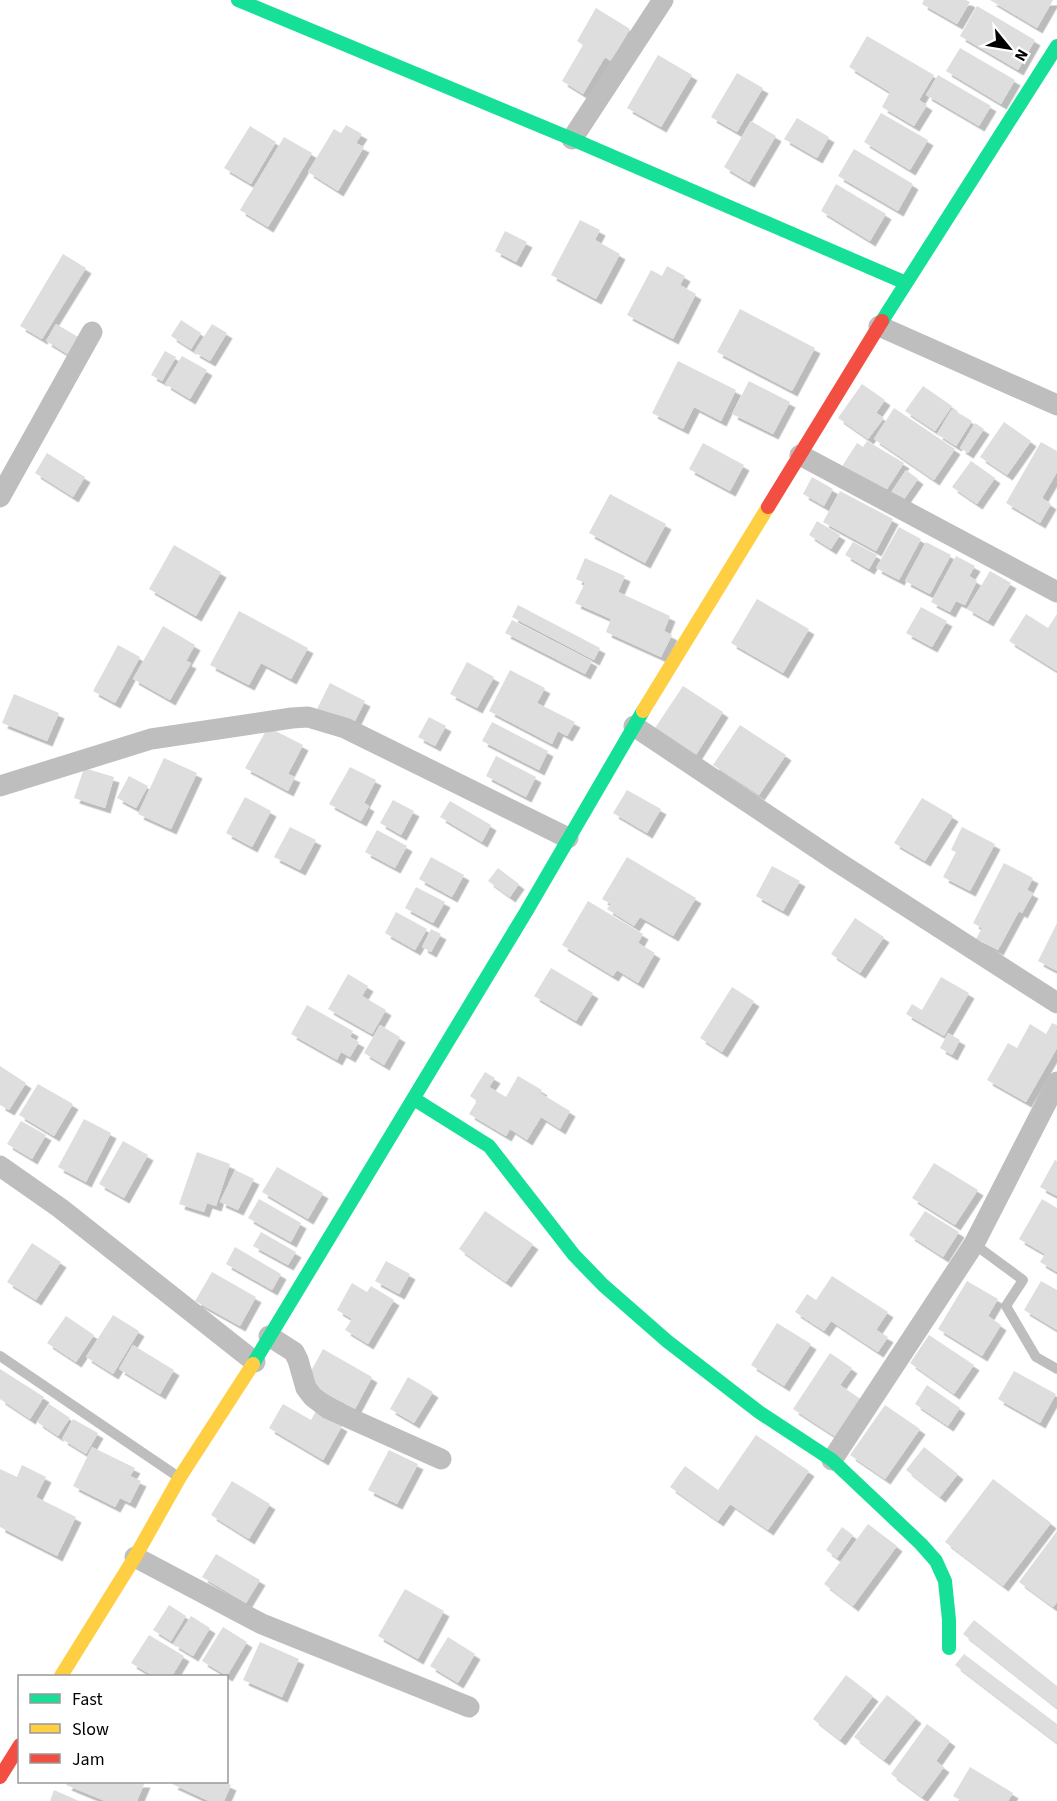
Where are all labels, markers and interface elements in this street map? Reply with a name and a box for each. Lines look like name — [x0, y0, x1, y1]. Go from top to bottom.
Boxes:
north arrow — [979, 18, 1039, 78]
text: N — [1009, 45, 1033, 65]
legend — [18, 1675, 228, 1783]
text: Fast — [72, 1687, 103, 1712]
text: Slow — [72, 1717, 109, 1742]
text: Jam — [72, 1747, 105, 1772]

